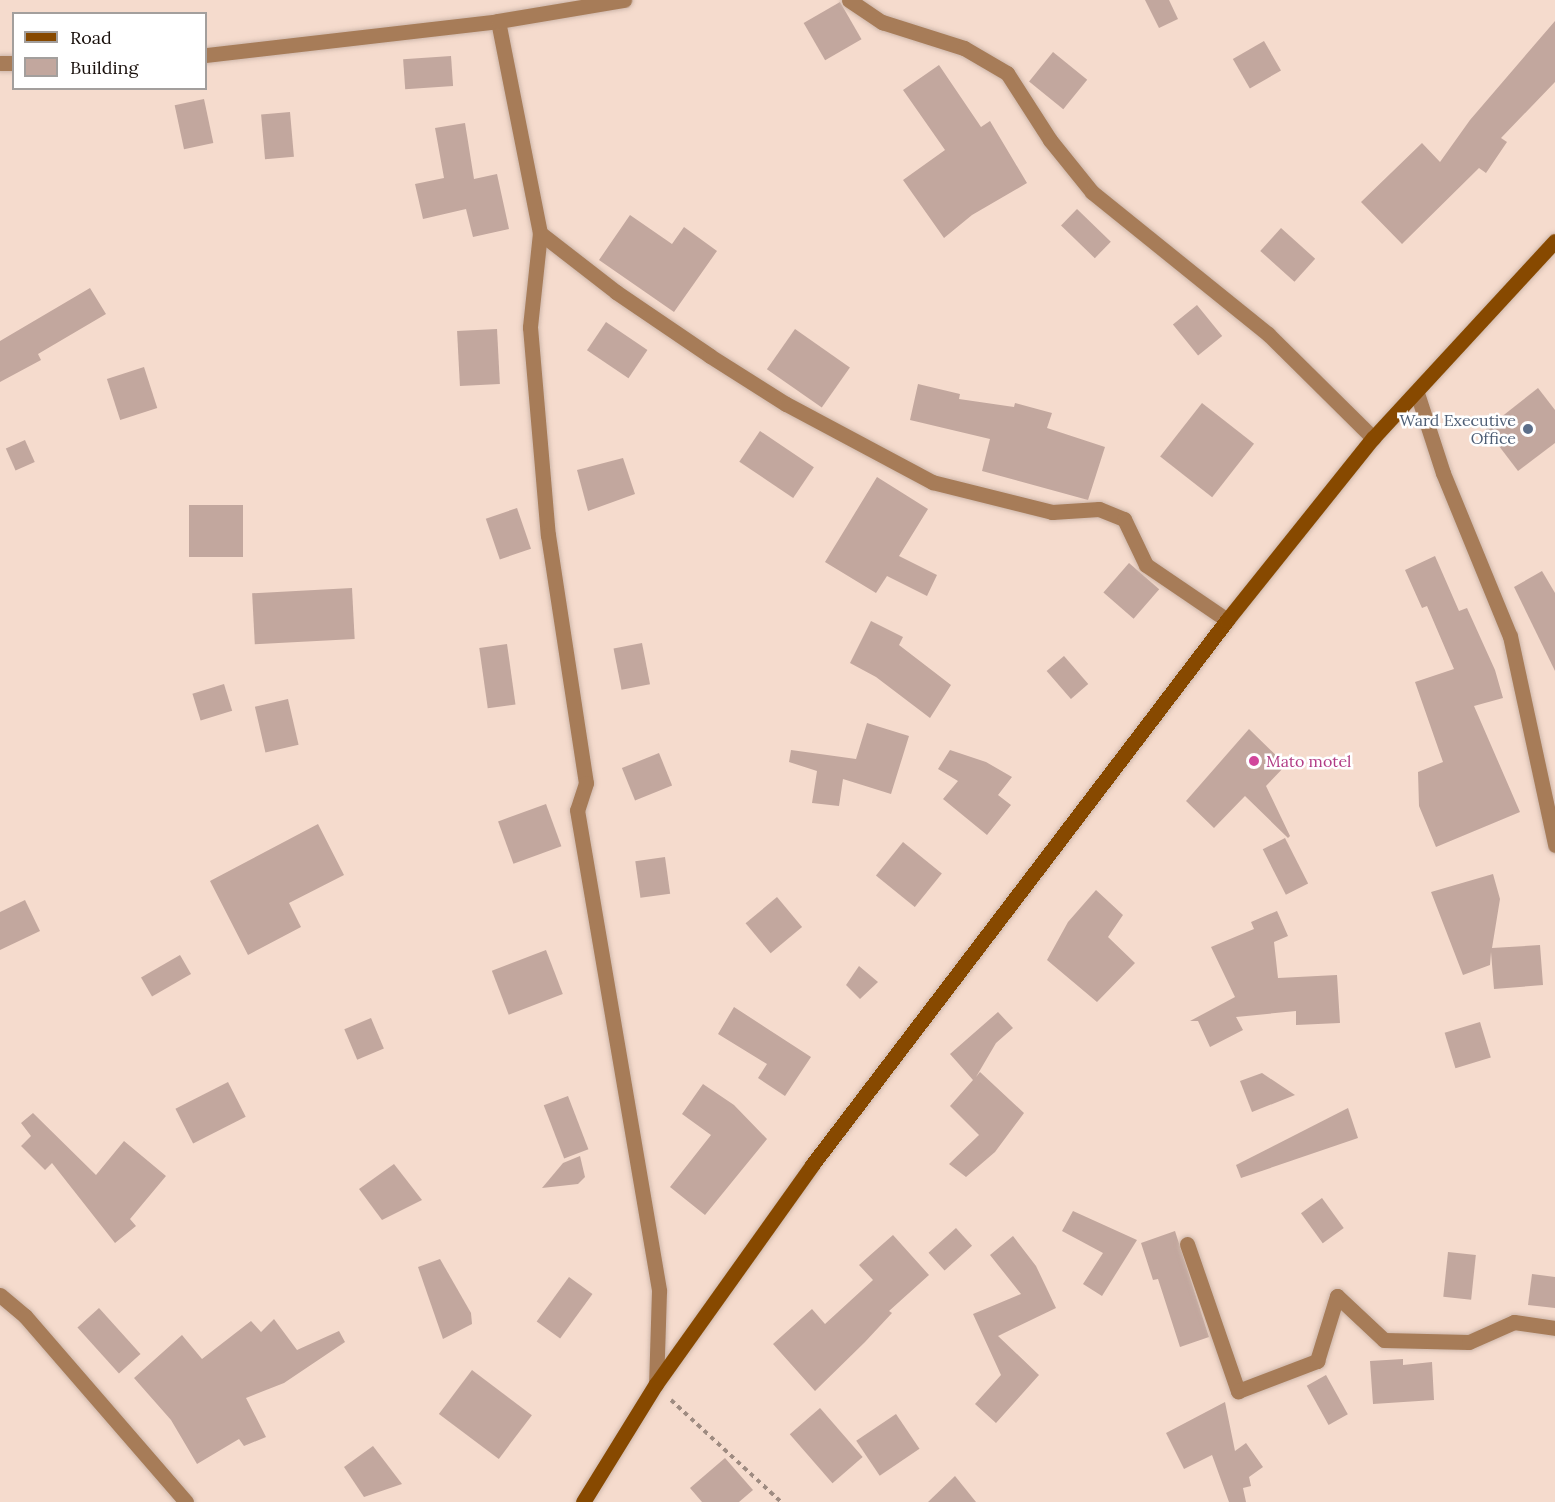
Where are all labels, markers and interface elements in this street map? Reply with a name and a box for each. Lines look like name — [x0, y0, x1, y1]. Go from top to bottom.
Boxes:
legend — [12, 12, 207, 90]
text: Road — [70, 26, 112, 49]
text: Building — [70, 56, 138, 79]
place label: Ward Executive Office — [1399, 410, 1516, 448]
marker: Ward Executive Office — [1521, 422, 1535, 436]
place label: Mato motel — [1266, 751, 1351, 771]
marker: Mato motel — [1247, 754, 1261, 768]

